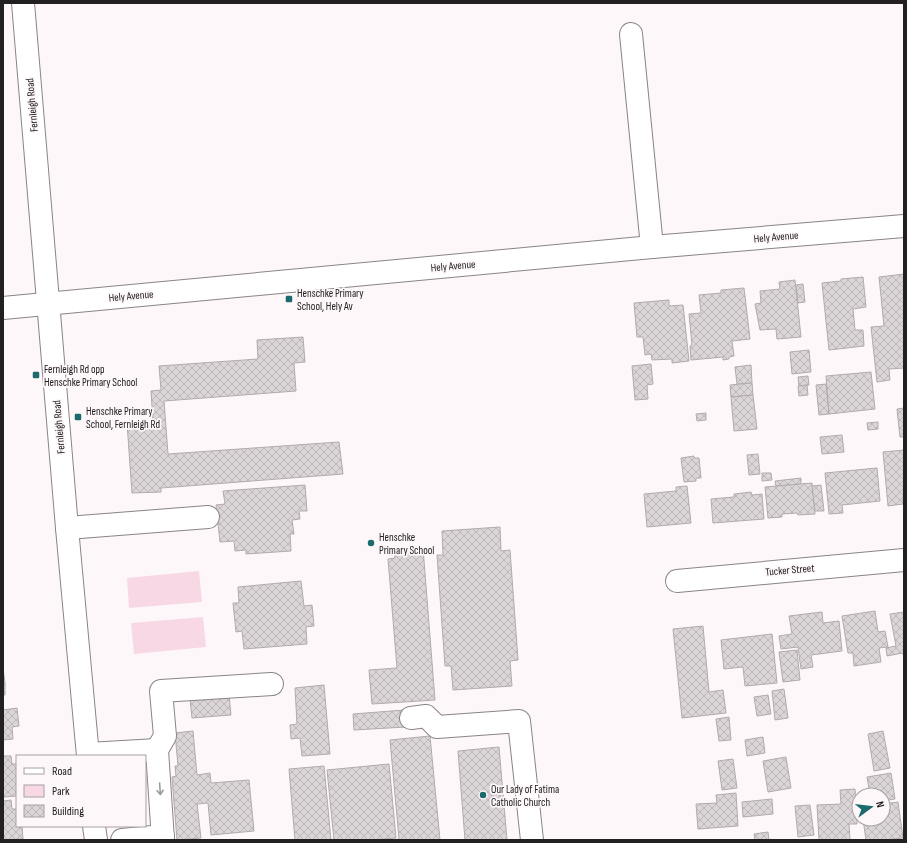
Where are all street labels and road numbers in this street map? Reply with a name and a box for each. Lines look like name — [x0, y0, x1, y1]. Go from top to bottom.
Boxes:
street label: Fernleigh Road — [23, 77, 41, 132]
street label: Hely Avenue — [753, 229, 799, 245]
street label: Hely Avenue — [430, 258, 476, 274]
street label: Hely Avenue — [108, 288, 154, 304]
street label: Fernleigh Road — [50, 399, 68, 454]
street label: Tucker Street — [765, 561, 816, 579]

